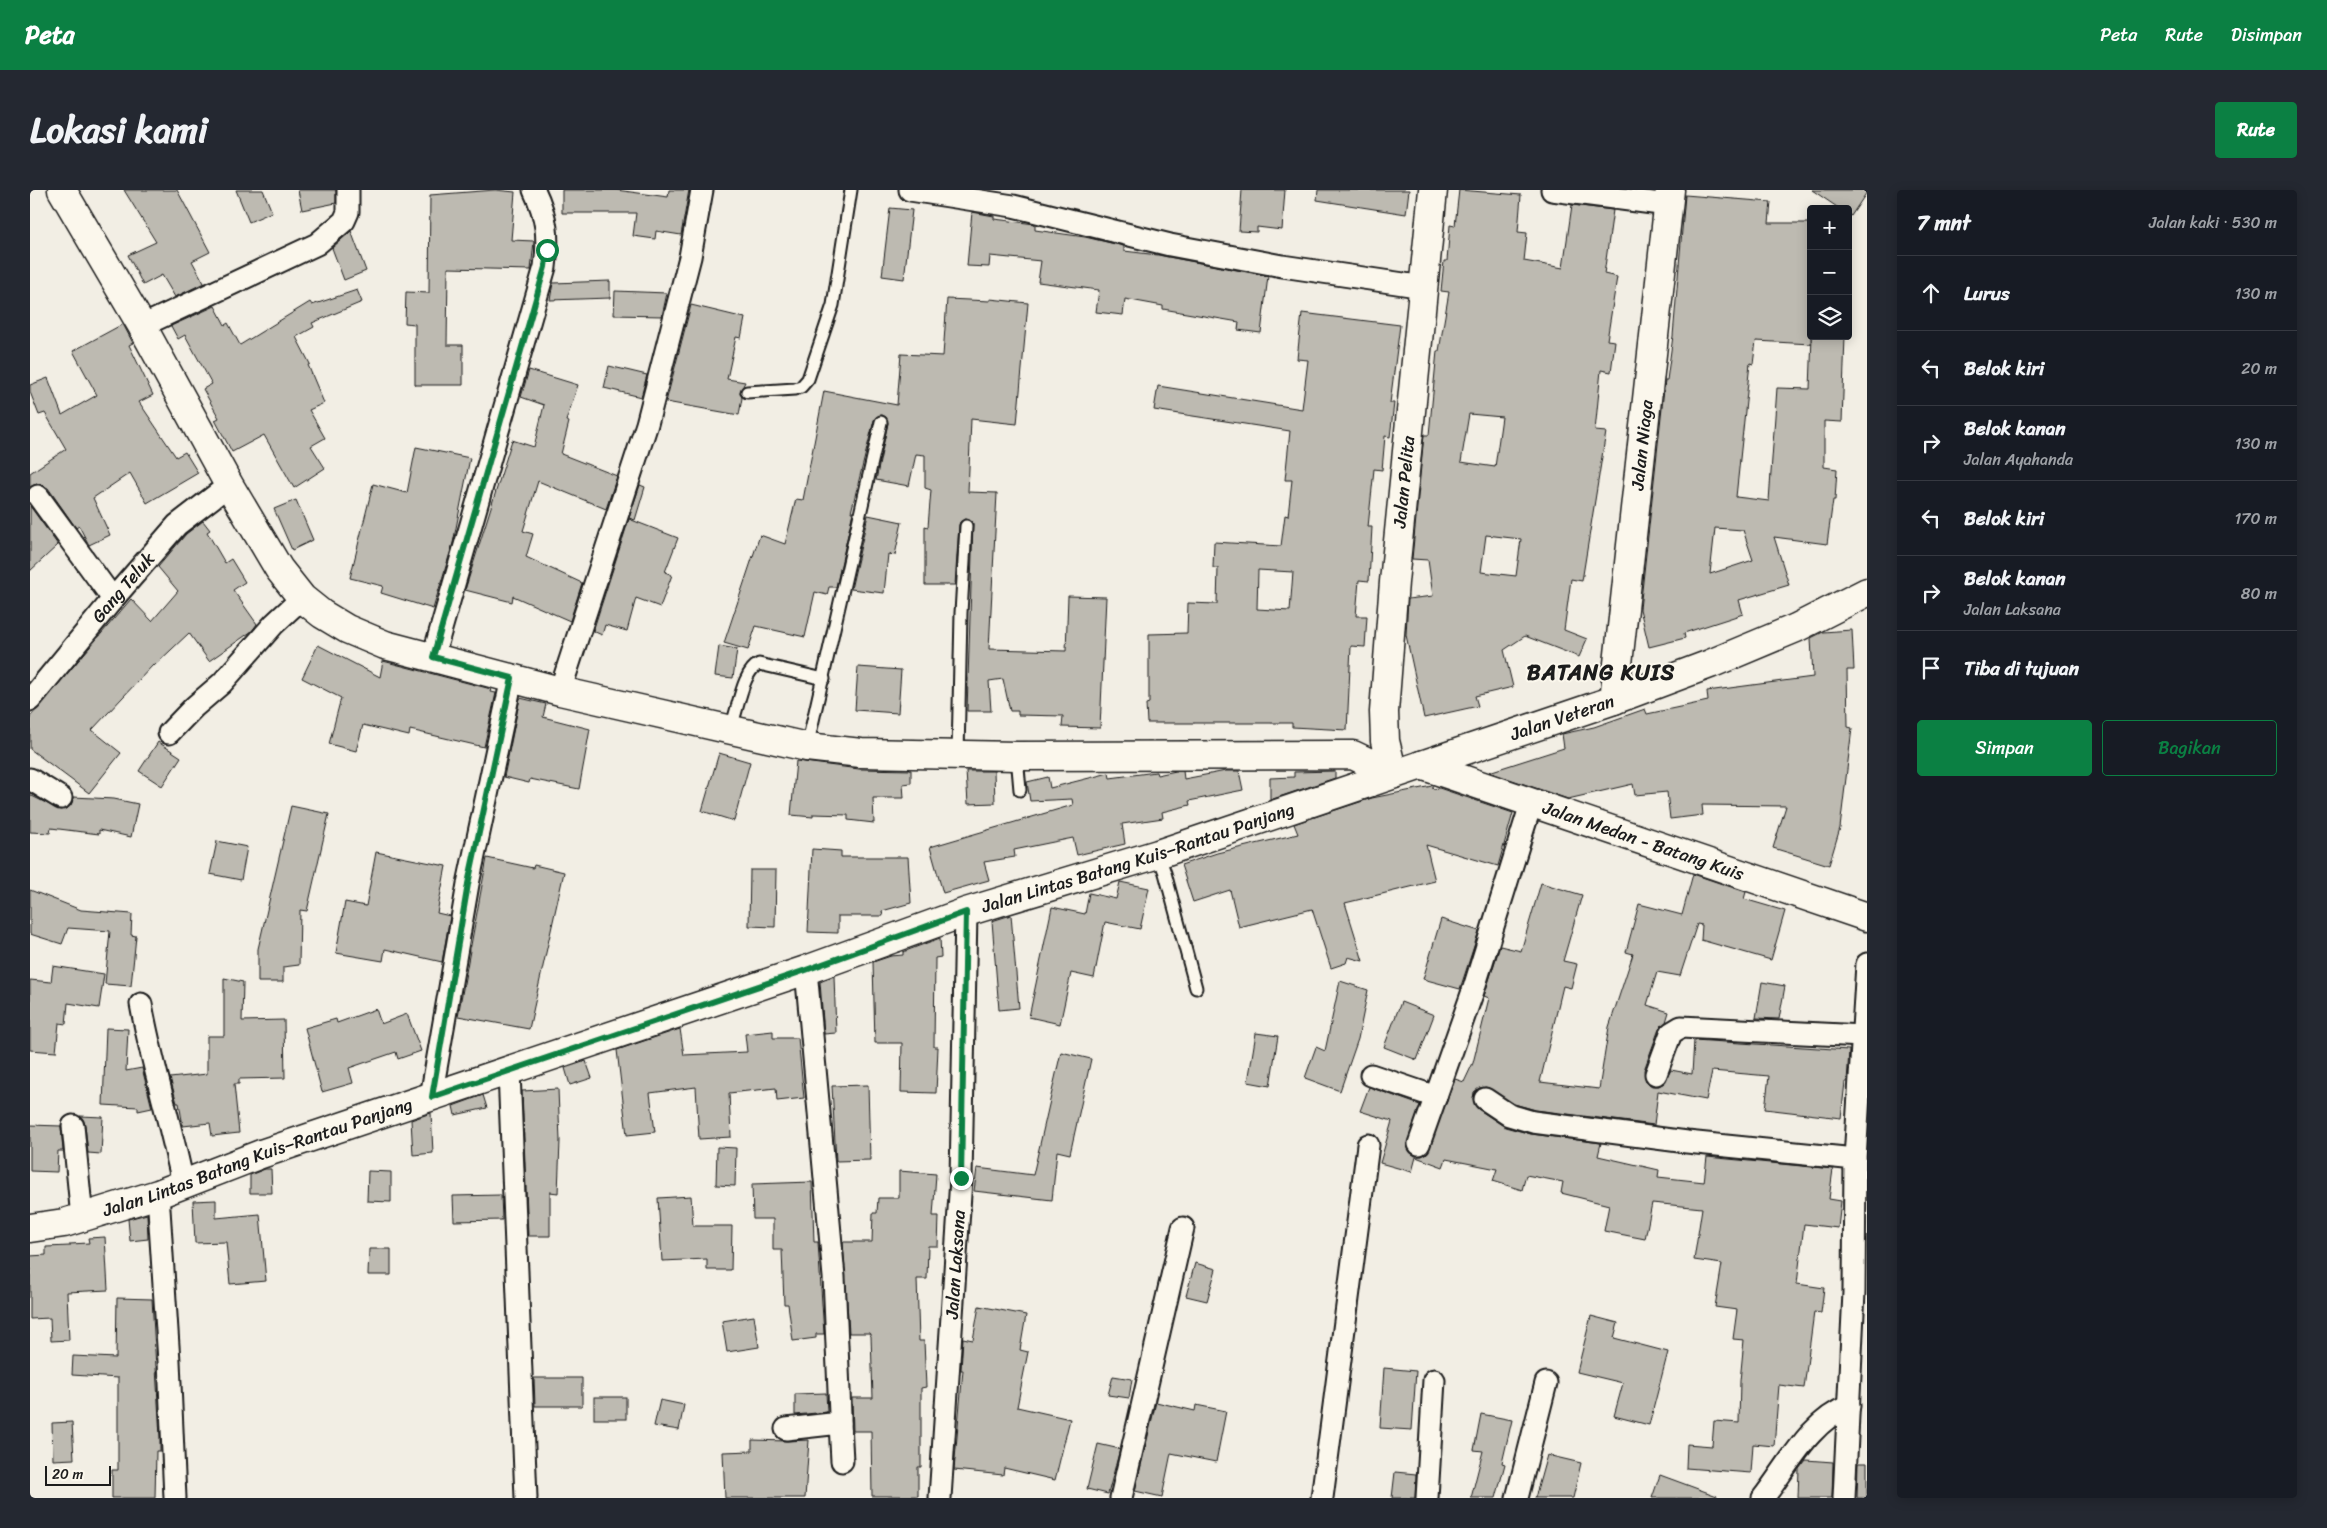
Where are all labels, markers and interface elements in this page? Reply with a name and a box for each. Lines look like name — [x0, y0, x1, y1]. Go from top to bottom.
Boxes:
text: Peta — [25, 14, 74, 56]
text: Peta — [2100, 19, 2137, 51]
text: Rute — [2165, 19, 2203, 51]
text: Disimpan — [2231, 19, 2302, 51]
text: Lokasi kami — [30, 99, 208, 161]
button: Rute — [2215, 102, 2297, 158]
text: 7 mnt — [1917, 204, 1970, 242]
map controls — [1807, 205, 1852, 340]
button: + — [1807, 205, 1852, 250]
text: Jalan kaki · 530 m — [2149, 208, 2277, 237]
route start — [536, 239, 559, 262]
button: − — [1807, 250, 1852, 295]
text: Lurus — [1964, 277, 2010, 310]
icon: ahead — [1917, 279, 1945, 307]
text: 130 m — [2235, 279, 2277, 308]
button: layers — [1807, 295, 1852, 340]
text: Belok kiri — [1964, 352, 2044, 385]
icon: left — [1917, 354, 1945, 382]
text: 20 m — [2241, 354, 2277, 383]
street label: Jalan Niaga — [1621, 397, 1663, 493]
text: Belok kanan — [1964, 412, 2066, 445]
icon: right — [1917, 429, 1945, 457]
text: 130 m — [2235, 429, 2277, 458]
street label: Jalan Pelita — [1383, 433, 1425, 530]
text: Jalan Ayahanda — [1964, 445, 2073, 474]
text: Belok kiri — [1964, 502, 2044, 535]
icon: left — [1917, 504, 1945, 532]
text: 170 m — [2234, 504, 2277, 533]
street label: Gang Teluk — [83, 544, 163, 630]
text: Belok kanan — [1964, 562, 2066, 595]
icon: right — [1917, 579, 1945, 607]
text: 80 m — [2241, 579, 2277, 608]
text: Jalan Laksana — [1964, 595, 2061, 624]
text: Tiba di tujuan — [1964, 652, 2079, 685]
district label: BATANG KUIS — [1527, 653, 1675, 692]
icon: arrive — [1917, 654, 1945, 682]
street label: Jalan Veteran — [1505, 685, 1619, 750]
button: Simpan — [1917, 720, 2092, 776]
button: Bagikan — [2102, 720, 2277, 776]
street label: Jalan Medan - Batang Kuis — [1538, 791, 1749, 890]
street label: Jalan Lintas Batang Kuis–Rantau Panjang — [977, 793, 1299, 923]
street label: Jalan Lintas Batang Kuis–Rantau Panjang — [98, 1088, 417, 1226]
route end — [950, 1167, 973, 1190]
street label: Jalan Laksana — [936, 1208, 975, 1321]
text: 20 m — [52, 1462, 83, 1487]
scale bar — [45, 1463, 111, 1486]

